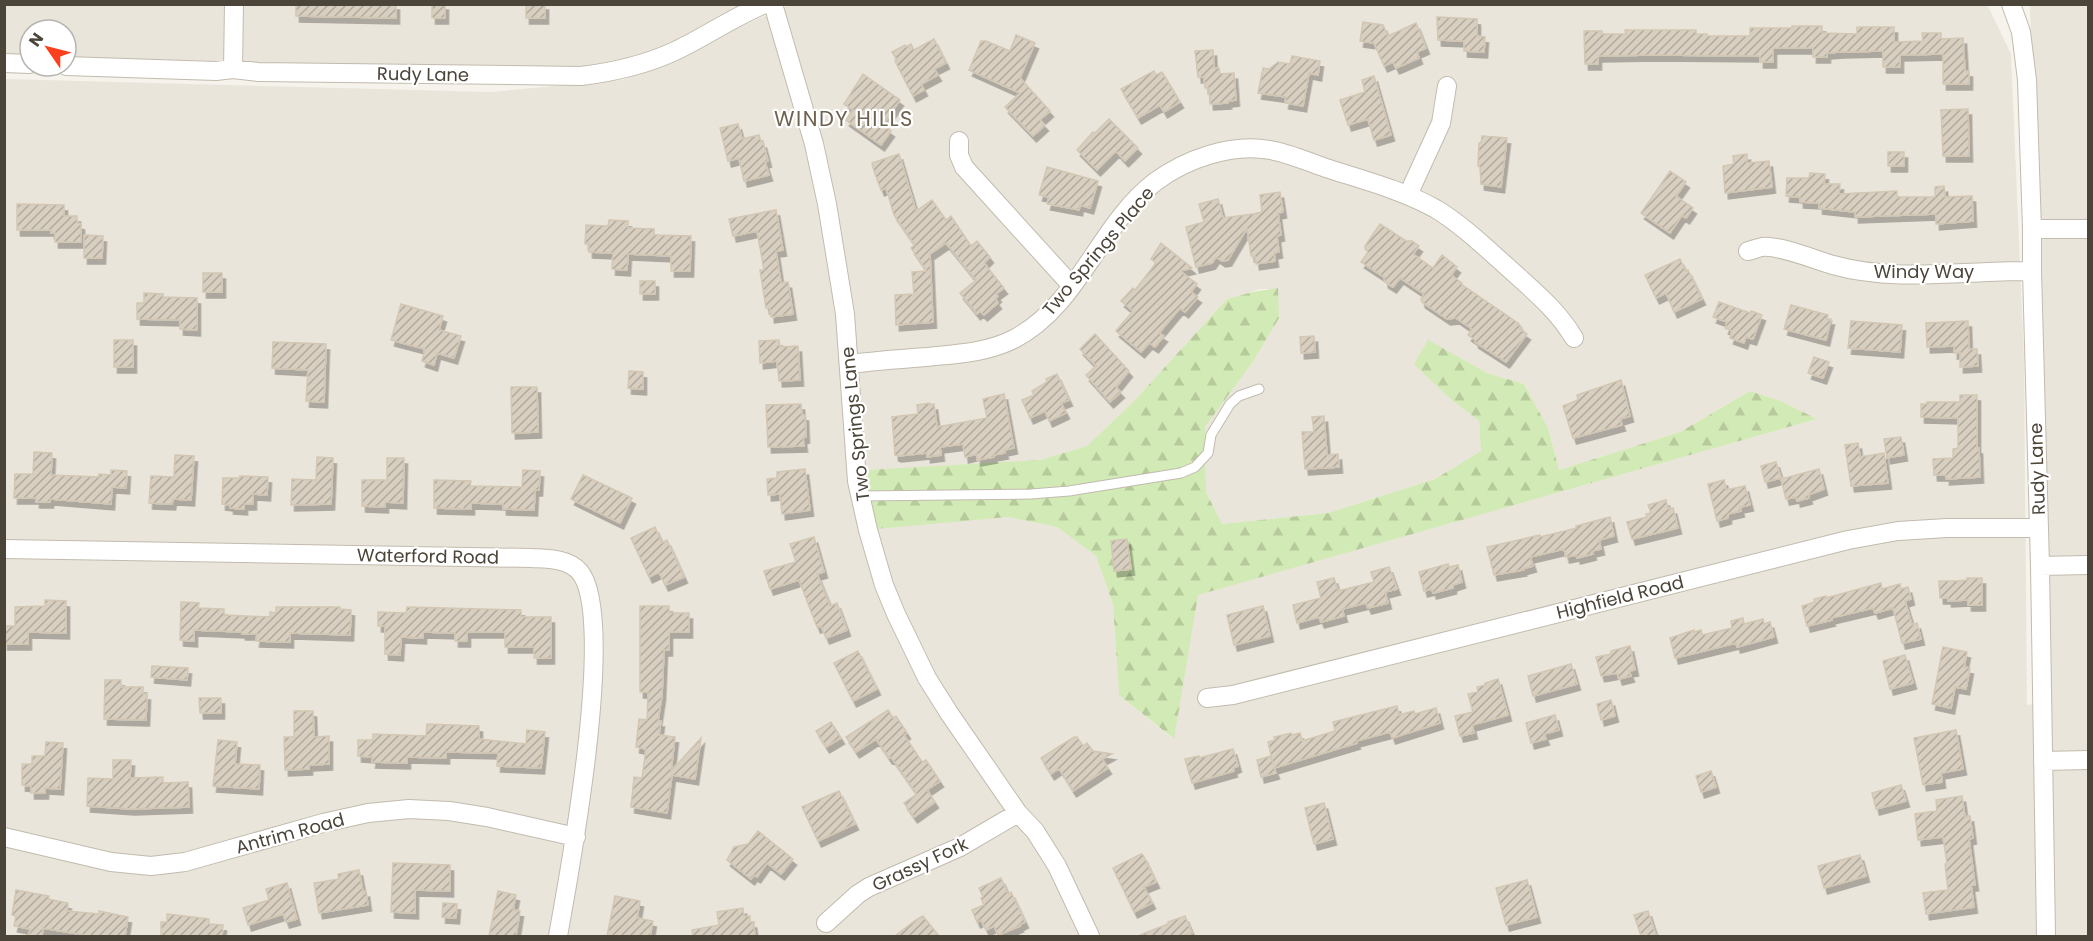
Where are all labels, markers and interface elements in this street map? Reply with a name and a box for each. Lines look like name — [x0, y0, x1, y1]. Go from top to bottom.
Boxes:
north arrow — [18, 18, 78, 78]
text: N — [23, 28, 49, 51]
street label: Rudy Lane — [377, 61, 469, 87]
district label: WINDY HILLS — [774, 104, 914, 133]
street label: Two Springs Place — [1036, 181, 1160, 321]
street label: Windy Way — [1874, 259, 1974, 284]
street label: Two Springs Lane — [834, 346, 876, 502]
street label: Rudy Lane — [2023, 422, 2051, 516]
street label: Waterford Road — [357, 542, 499, 570]
street label: Highfield Road — [1554, 569, 1686, 625]
street label: Antrim Road — [233, 806, 347, 860]
street label: Grassy Fork — [868, 831, 973, 897]

